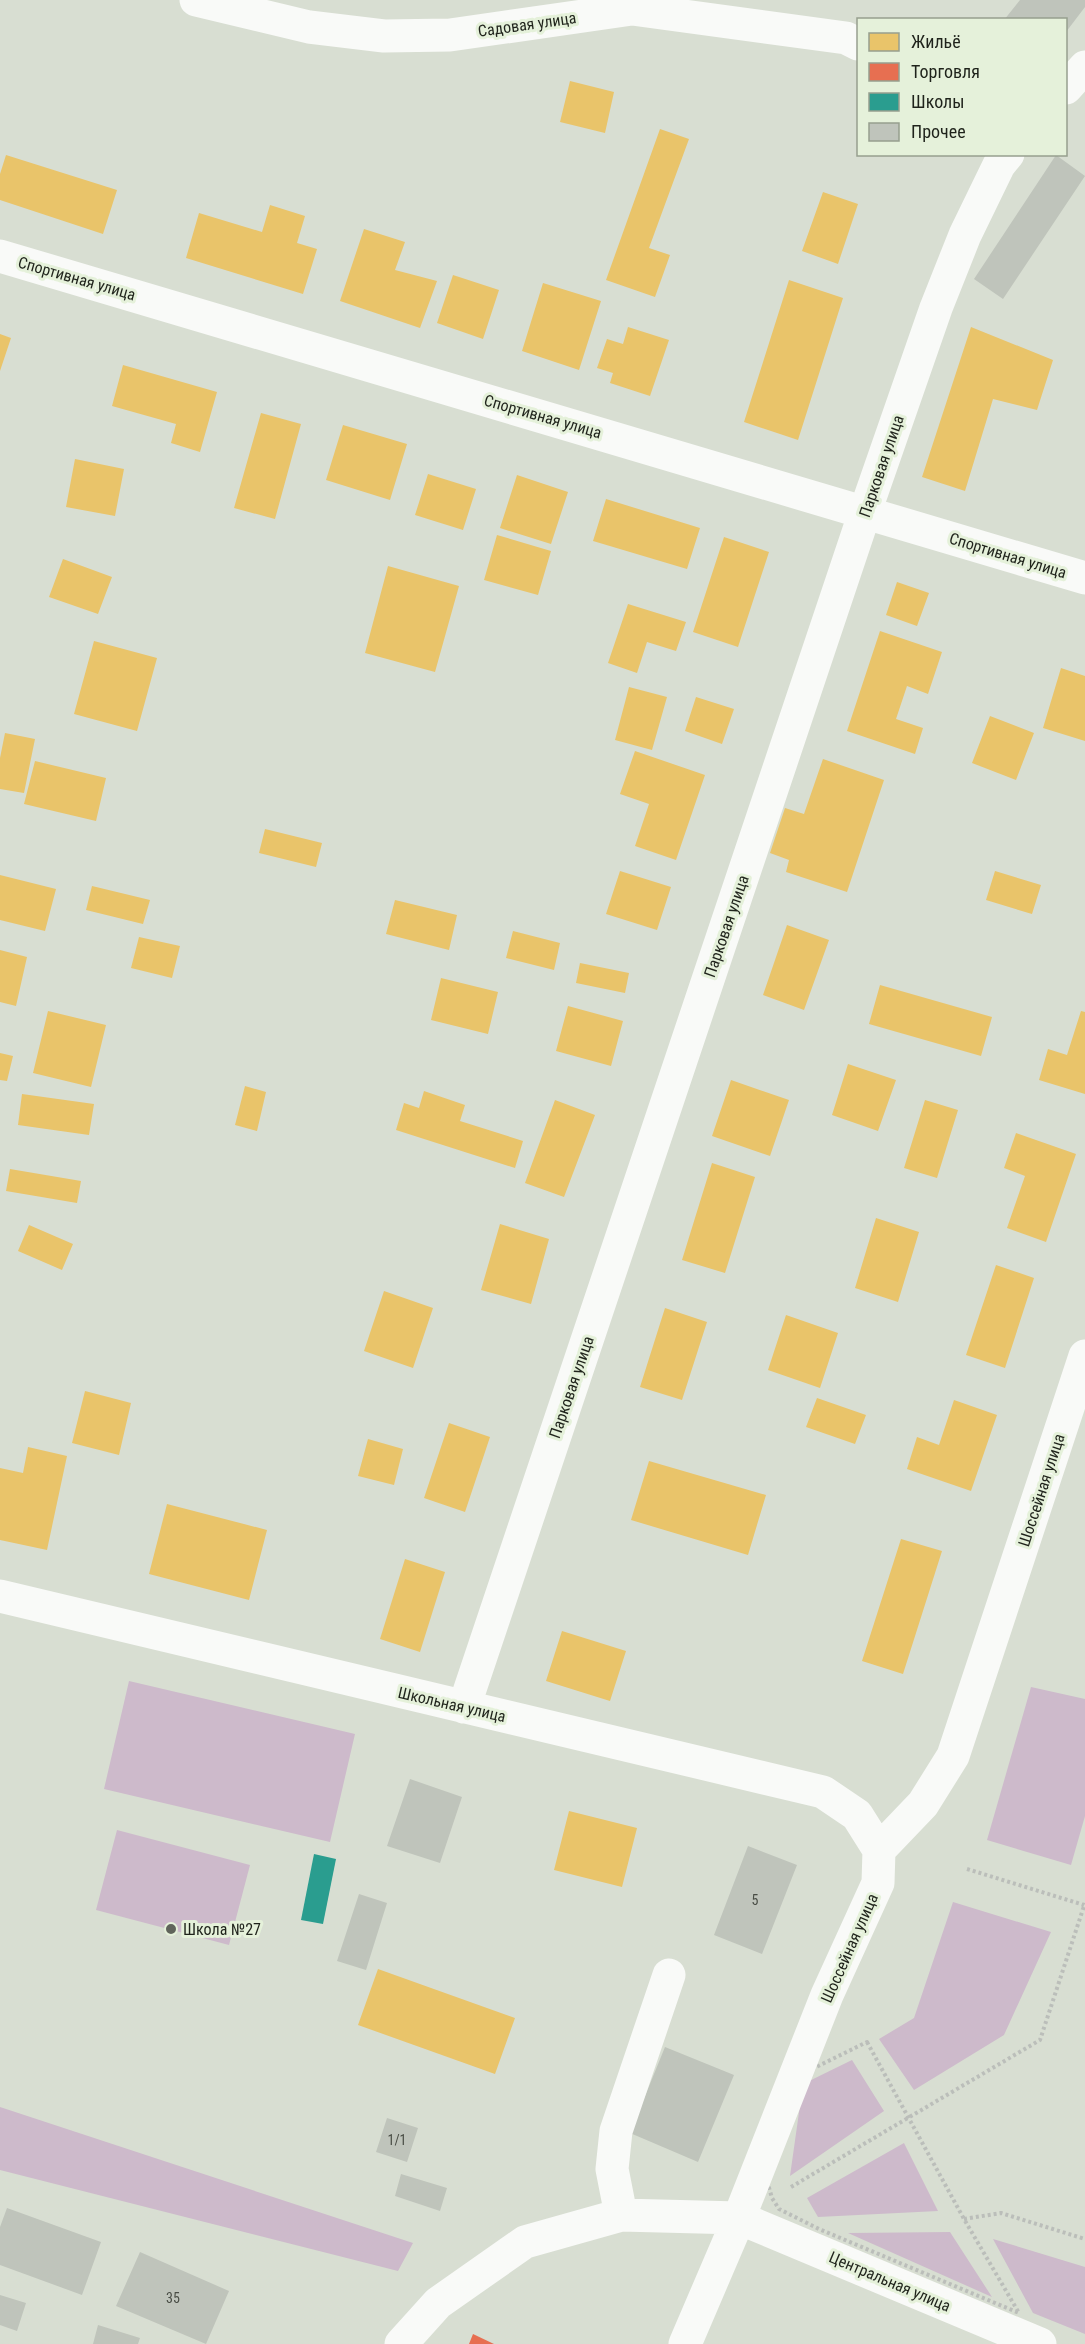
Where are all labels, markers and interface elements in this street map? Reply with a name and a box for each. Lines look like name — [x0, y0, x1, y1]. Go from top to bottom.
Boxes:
street label: Садовая улица — [477, 8, 577, 41]
legend — [857, 18, 1067, 156]
text: Жильё — [911, 31, 961, 52]
text: Торговля — [911, 61, 980, 82]
text: Школы — [911, 91, 964, 112]
text: Прочее — [911, 121, 966, 142]
street label: Спортивная улица — [16, 253, 138, 304]
street label: Спортивная улица — [482, 391, 604, 442]
street label: Парковая улица — [855, 413, 908, 520]
street label: Спортивная улица — [947, 529, 1069, 582]
street label: Парковая улица — [700, 873, 753, 980]
street label: Парковая улица — [545, 1334, 598, 1441]
street label: Шоссейная улица — [1014, 1431, 1069, 1549]
street label: Школьная улица — [396, 1683, 508, 1726]
street label: Шоссейная улица — [817, 1891, 882, 2006]
house number: 5 — [752, 1892, 759, 1908]
place label: Школа №27 — [183, 1920, 261, 1939]
marker: Школа №27 — [164, 1922, 178, 1936]
house number: 1/1 — [387, 2132, 407, 2148]
street label: Центральная улица — [826, 2247, 953, 2316]
house number: 35 — [166, 2290, 180, 2306]

